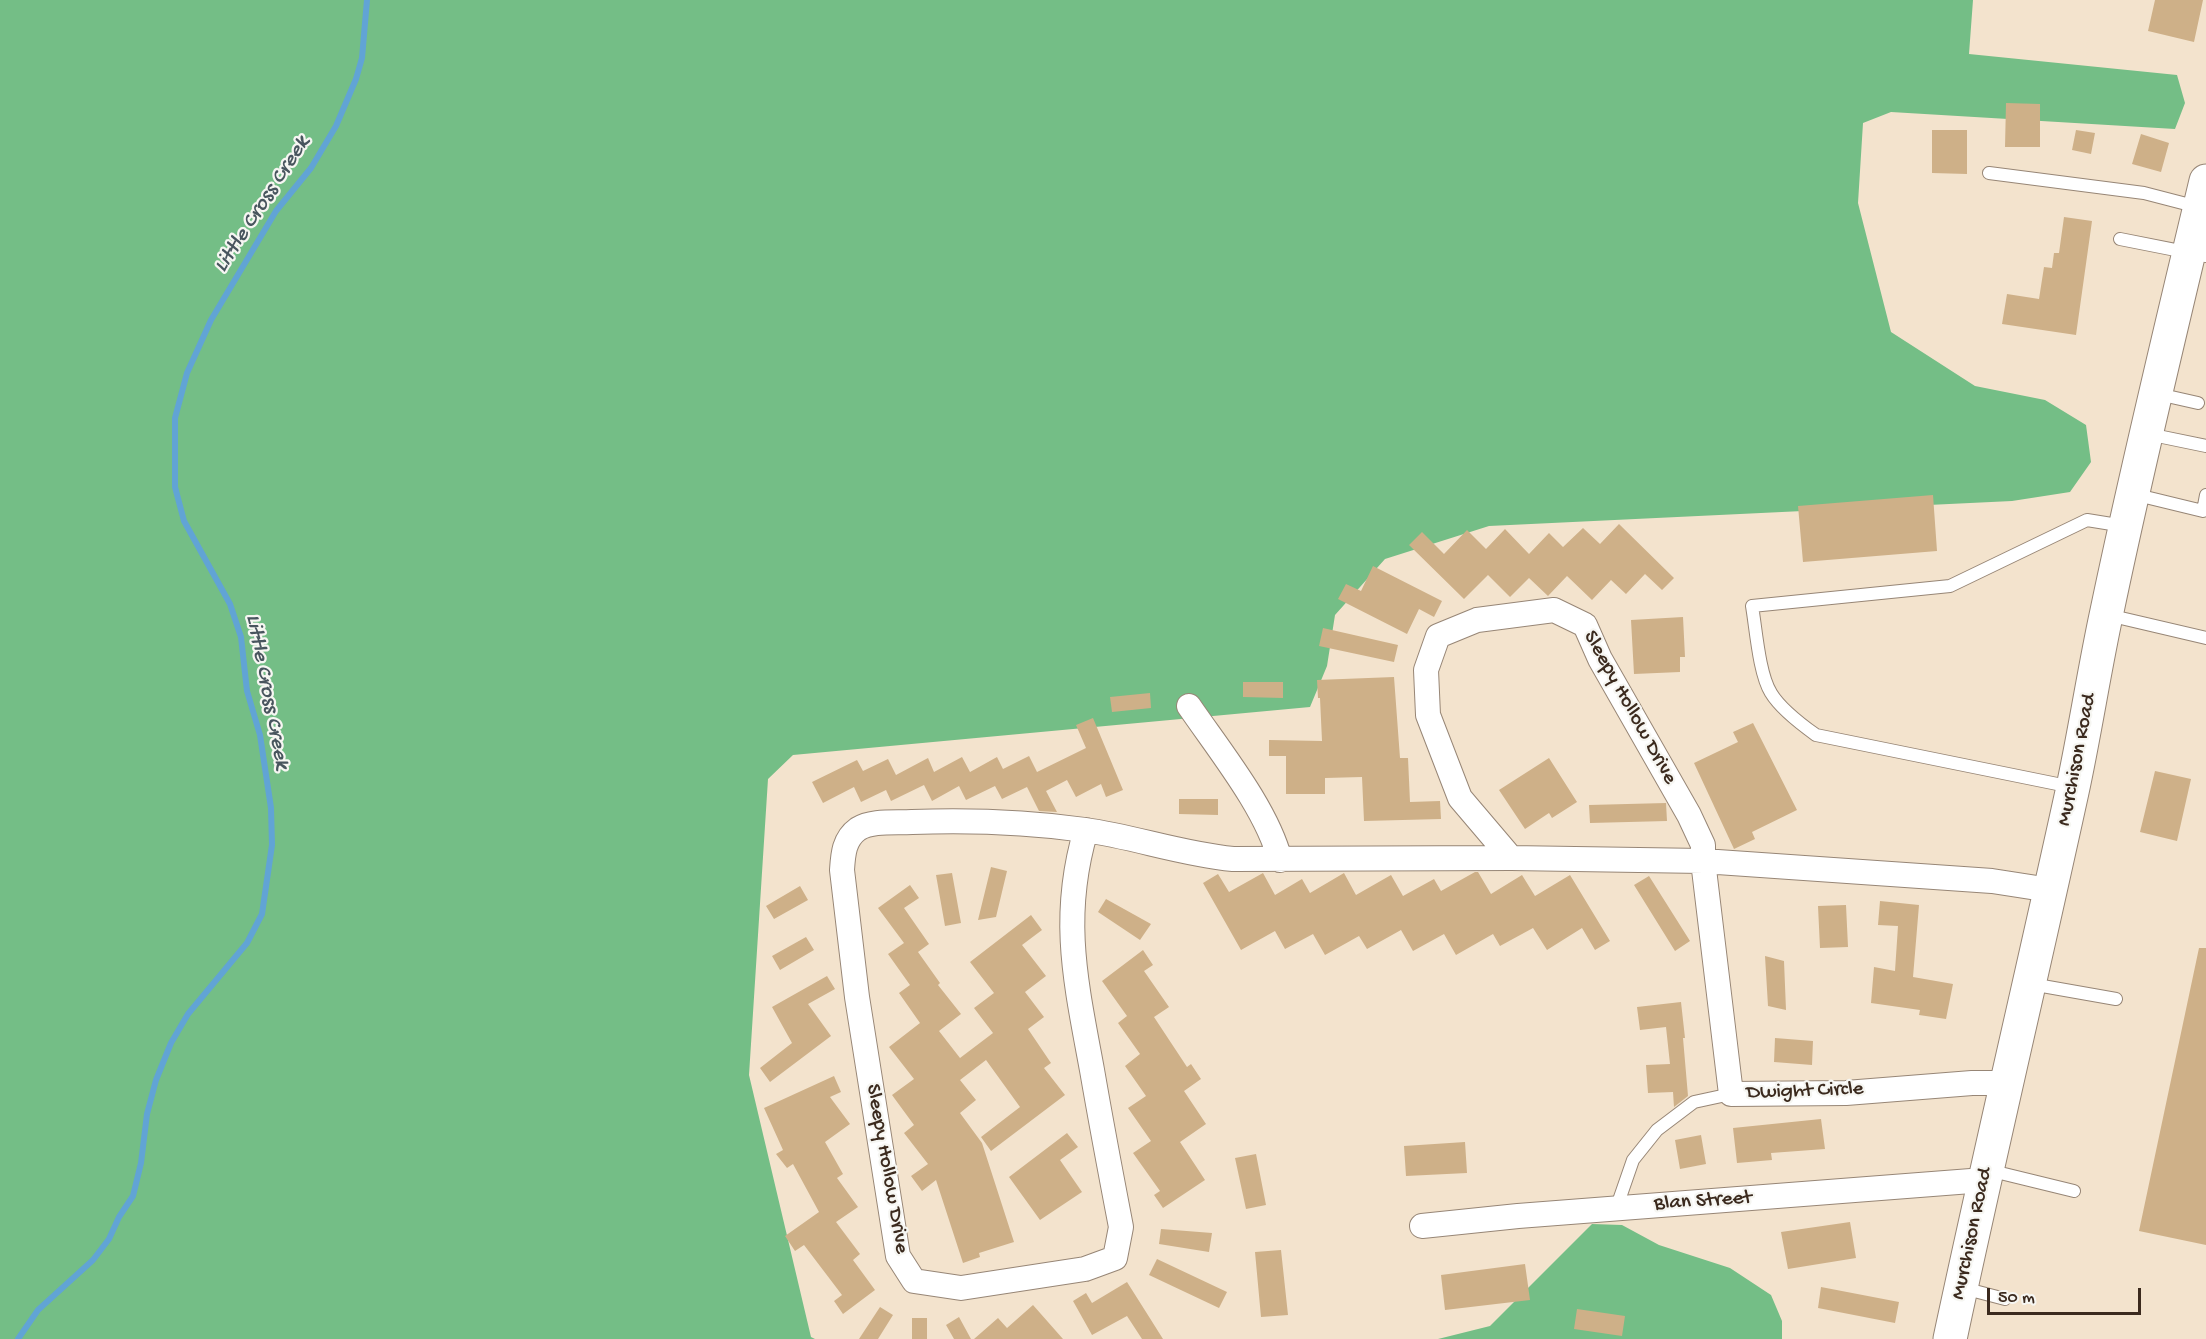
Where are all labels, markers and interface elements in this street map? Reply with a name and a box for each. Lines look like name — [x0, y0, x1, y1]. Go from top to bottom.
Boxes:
water label: Little Cross Creek — [209, 132, 317, 278]
water label: Little Cross Creek — [238, 612, 294, 772]
street label: Sleepy Hollow Drive — [1576, 627, 1682, 789]
street label: Murchison Road — [2053, 692, 2103, 828]
street label: Dwight Circle — [1746, 1077, 1864, 1107]
street label: Sleepy Hollow Drive — [859, 1082, 913, 1256]
street label: Murchison Road — [1947, 1166, 1999, 1302]
street label: Blan Street — [1653, 1186, 1753, 1218]
scale bar — [1990, 1276, 2144, 1314]
text: 50 m — [1998, 1288, 2035, 1309]

